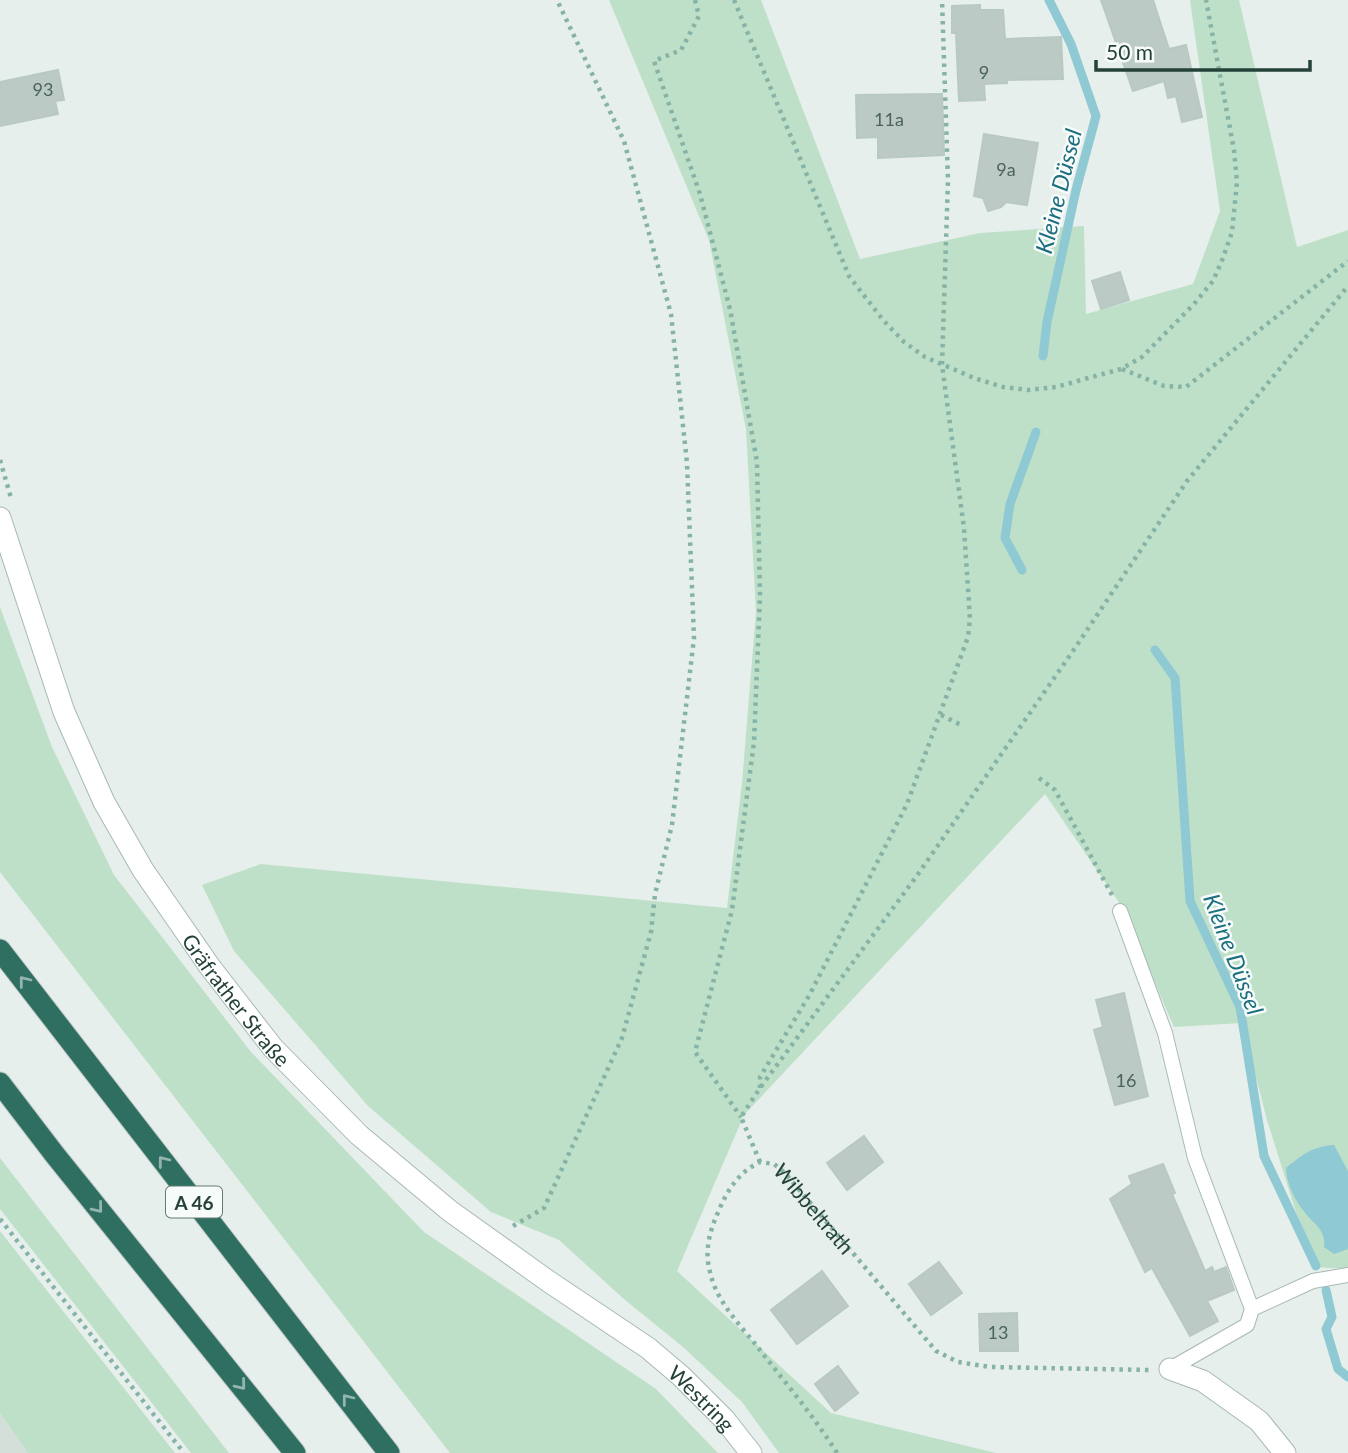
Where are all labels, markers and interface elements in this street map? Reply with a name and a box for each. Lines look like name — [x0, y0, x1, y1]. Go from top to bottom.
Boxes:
scale bar — [1096, 28, 1310, 72]
text: 50 m — [1106, 39, 1153, 64]
house number: 9 — [979, 61, 989, 83]
house number: 93 — [33, 78, 53, 100]
house number: 11a — [874, 108, 904, 130]
water label: Kleine Düssel — [1029, 126, 1087, 256]
house number: 9a — [996, 158, 1016, 180]
water label: Kleine Düssel — [1198, 890, 1270, 1018]
street label: Gräfrather Straße — [178, 928, 296, 1071]
one-way arrow — [19, 976, 32, 989]
house number: 16 — [1116, 1069, 1136, 1091]
one-way arrow — [158, 1156, 171, 1169]
street label: Wibbeltrath — [769, 1158, 860, 1258]
road number: A 46 — [166, 1186, 222, 1218]
one-way arrow — [90, 1199, 102, 1212]
house number: 13 — [988, 1321, 1008, 1343]
street label: Westring — [664, 1359, 741, 1436]
one-way arrow — [232, 1378, 245, 1390]
one-way arrow — [343, 1394, 356, 1407]

